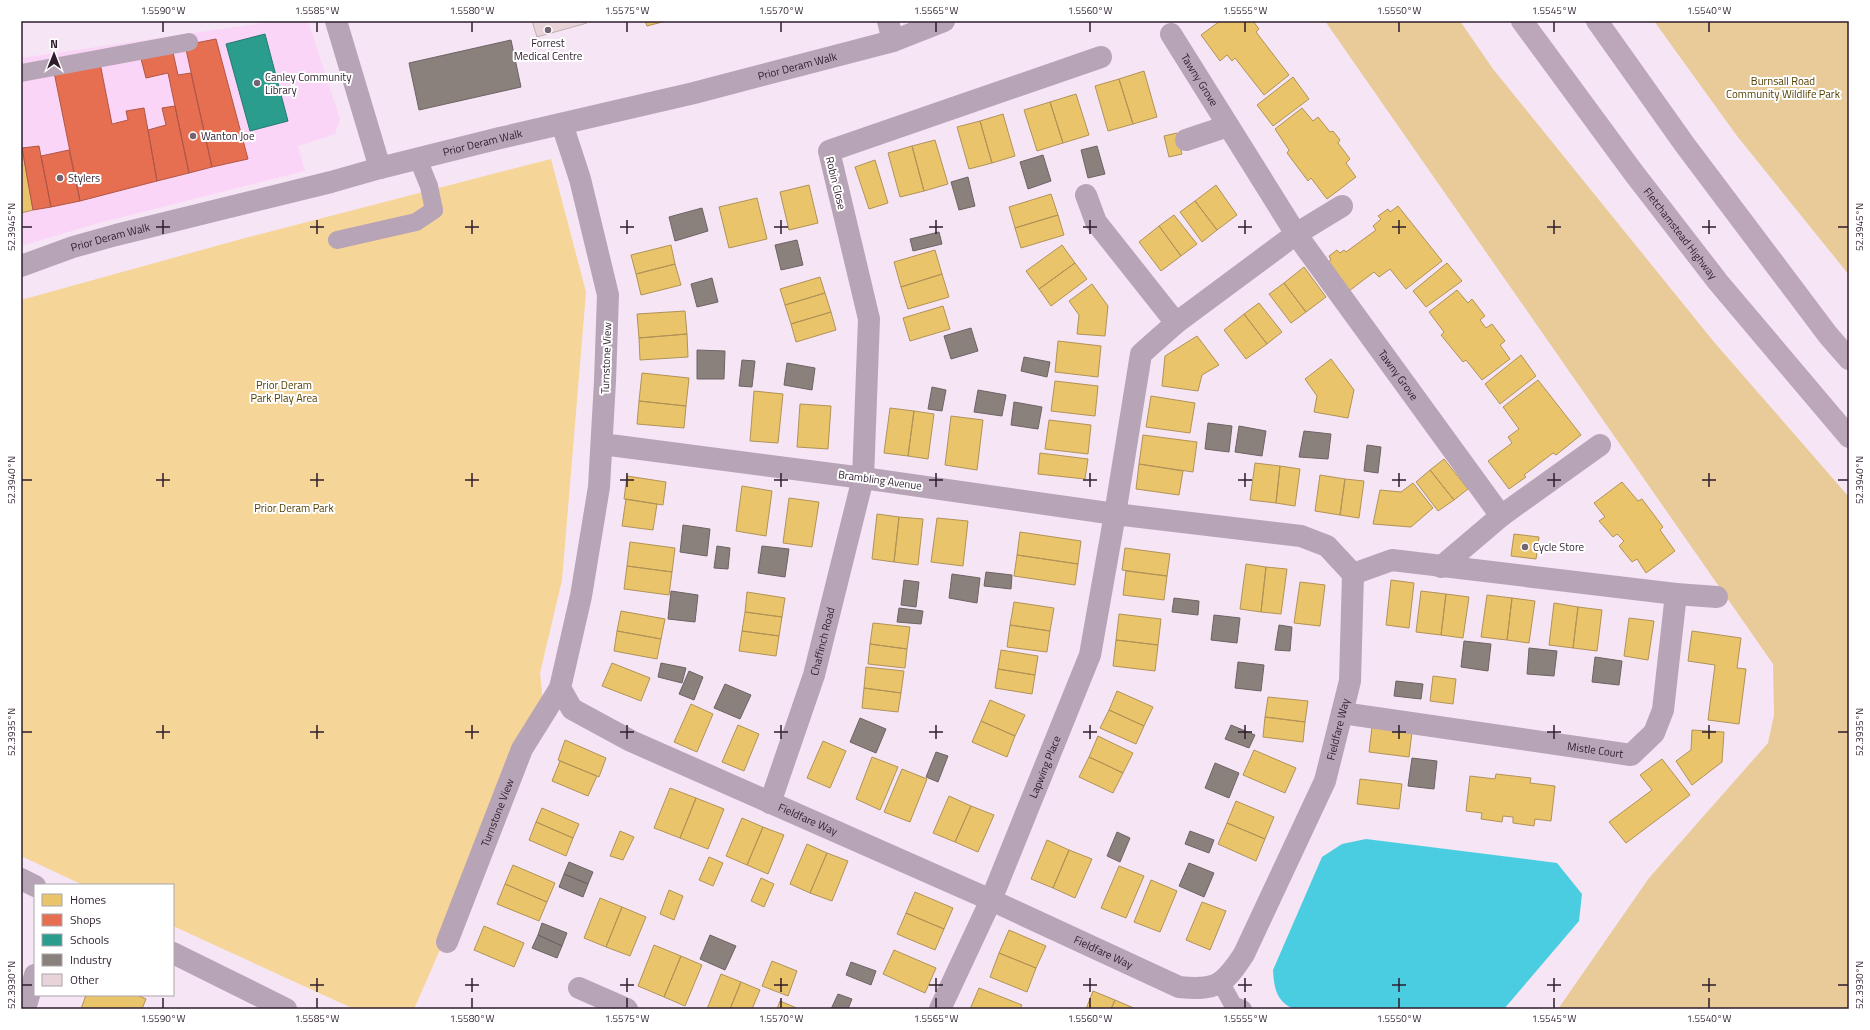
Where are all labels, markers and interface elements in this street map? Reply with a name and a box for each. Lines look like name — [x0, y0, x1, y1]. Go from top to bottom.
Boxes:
text: 1.5590°W — [141, 3, 185, 18]
text: 1.5585°W — [295, 3, 339, 18]
text: 1.5580°W — [450, 3, 494, 18]
text: 1.5575°W — [605, 3, 649, 18]
text: 1.5570°W — [759, 3, 803, 18]
text: 1.5565°W — [914, 3, 958, 18]
text: 1.5560°W — [1068, 3, 1112, 18]
text: 1.5555°W — [1223, 3, 1267, 18]
text: 1.5550°W — [1377, 3, 1421, 18]
text: 1.5545°W — [1532, 3, 1576, 18]
text: 1.5540°W — [1687, 3, 1731, 18]
marker: Forrest Medical Centre — [543, 25, 553, 35]
north arrow — [34, 34, 74, 74]
place label: Forrest Medical Centre — [514, 35, 583, 64]
text: N — [50, 36, 58, 52]
street label: Prior Deram Walk — [756, 48, 839, 84]
street label: Tawny Grove — [1177, 50, 1222, 110]
place label: Canley Community Library — [265, 69, 352, 98]
park label: Burnsall Road Community Wildlife Park — [1726, 73, 1841, 102]
marker: Canley Community Library — [252, 78, 262, 88]
street label: Prior Deram Walk — [441, 125, 525, 160]
place label: Wanton Joe — [201, 128, 255, 144]
marker: Wanton Joe — [188, 131, 198, 141]
street label: Robin Close — [822, 155, 850, 212]
place label: Stylers — [68, 170, 100, 186]
marker: Stylers — [55, 173, 65, 183]
street label: Fletchamstead Highway — [1640, 184, 1721, 283]
text: 52.3945°N — [4, 203, 19, 251]
text: 52.3945°N — [1852, 203, 1867, 251]
street label: Prior Deram Walk — [69, 219, 152, 255]
street label: Turnstone View — [597, 321, 615, 394]
street label: Tawny Grove — [1375, 346, 1423, 404]
park label: Prior Deram Park Play Area — [250, 377, 318, 406]
text: 52.3940°N — [4, 456, 19, 504]
text: 52.3940°N — [1852, 456, 1867, 504]
street label: Brambling Avenue — [837, 466, 923, 494]
park label: Prior Deram Park — [254, 500, 334, 516]
place label: Cycle Store — [1533, 539, 1585, 555]
marker: Cycle Store — [1520, 542, 1530, 552]
street label: Chaffinch Road — [806, 605, 839, 677]
street label: Fieldfare Way — [1322, 696, 1354, 762]
text: 52.3935°N — [4, 708, 19, 756]
text: 52.3935°N — [1852, 708, 1867, 756]
street label: Lapwing Place — [1025, 733, 1065, 801]
street label: Mistle Court — [1566, 738, 1625, 762]
street label: Turnstone View — [477, 775, 518, 849]
street label: Fieldfare Way — [776, 799, 841, 840]
legend — [34, 884, 174, 996]
text: Homes — [70, 890, 106, 909]
text: Shops — [70, 910, 102, 929]
text: Schools — [70, 930, 110, 949]
street label: Fieldfare Way — [1071, 931, 1136, 973]
text: Industry — [70, 950, 112, 969]
text: 52.3930°N — [4, 961, 19, 1009]
text: 52.3930°N — [1852, 961, 1867, 1009]
text: Other — [70, 970, 99, 989]
text: 1.5590°W — [141, 1011, 185, 1026]
text: 1.5585°W — [295, 1011, 339, 1026]
text: 1.5580°W — [450, 1011, 494, 1026]
text: 1.5575°W — [605, 1011, 649, 1026]
text: 1.5570°W — [759, 1011, 803, 1026]
text: 1.5565°W — [914, 1011, 958, 1026]
text: 1.5560°W — [1068, 1011, 1112, 1026]
text: 1.5555°W — [1223, 1011, 1267, 1026]
text: 1.5550°W — [1377, 1011, 1421, 1026]
text: 1.5545°W — [1532, 1011, 1576, 1026]
text: 1.5540°W — [1687, 1011, 1731, 1026]

